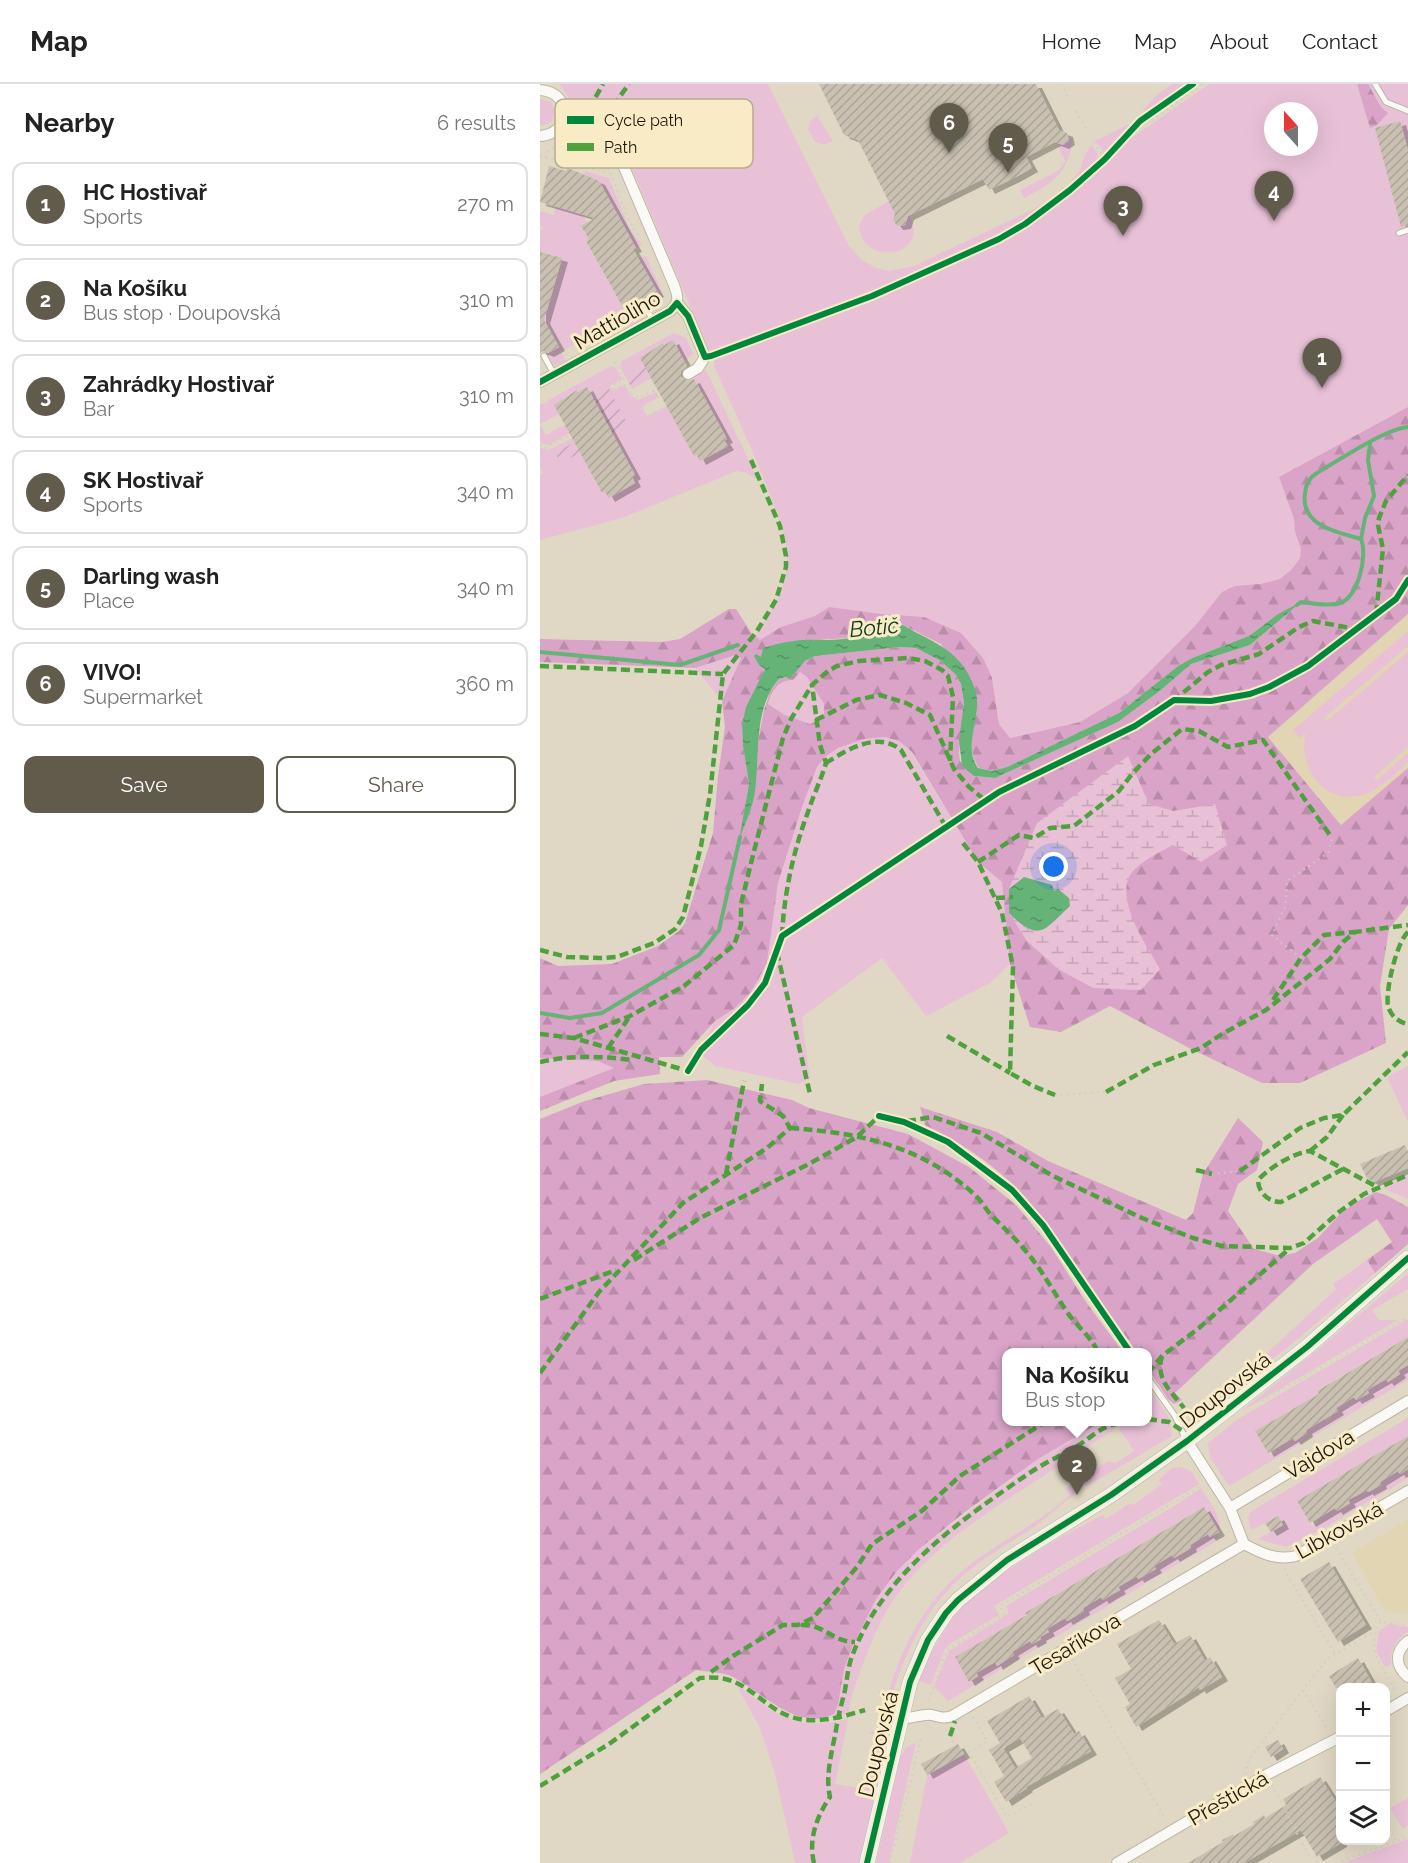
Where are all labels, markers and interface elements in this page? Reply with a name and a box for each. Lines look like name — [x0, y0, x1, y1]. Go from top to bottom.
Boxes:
text: Map — [30, 25, 88, 58]
text: Home — [1042, 29, 1101, 54]
text: Map — [1134, 29, 1177, 54]
text: About — [1210, 29, 1269, 54]
text: Contact — [1302, 29, 1378, 54]
legend — [555, 99, 753, 168]
north arrow — [1264, 102, 1318, 156]
pin: 6 — [930, 104, 968, 153]
text: Nearby — [24, 108, 114, 138]
text: 6 results — [437, 111, 516, 135]
text: Cycle path — [604, 111, 683, 130]
pin: 5 — [988, 124, 1028, 173]
text: Path — [604, 138, 637, 157]
pin: 4 — [1254, 172, 1294, 221]
text: HC Hostivař — [83, 179, 207, 205]
pin: 3 — [1104, 186, 1142, 236]
text: 1 — [41, 192, 50, 216]
text: 270 m — [457, 192, 514, 216]
text: Sports — [83, 205, 143, 229]
text: Na Košíku — [83, 275, 187, 301]
street label: Mattioliho — [569, 285, 665, 355]
text: 2 — [40, 288, 51, 312]
text: 310 m — [459, 288, 514, 312]
text: Bus stop · Doupovská — [83, 301, 281, 325]
pin: 1 — [1302, 338, 1342, 388]
text: Zahrádky Hostivař — [83, 371, 274, 397]
text: 3 — [40, 384, 51, 408]
text: 310 m — [459, 384, 514, 408]
text: Bar — [83, 397, 114, 421]
text: SK Hostivař — [83, 467, 204, 493]
text: 4 — [40, 480, 51, 504]
text: 340 m — [457, 480, 514, 504]
text: Sports — [83, 493, 143, 517]
text: Darling wash — [83, 563, 219, 589]
text: 5 — [40, 576, 51, 600]
text: 340 m — [457, 576, 514, 600]
text: Place — [83, 589, 134, 613]
water label: Botič — [848, 612, 900, 642]
text: VIVO! — [83, 659, 142, 685]
text: 6 — [39, 672, 52, 696]
text: 360 m — [456, 672, 514, 696]
text: Supermarket — [83, 685, 203, 709]
button: Save — [24, 756, 264, 813]
button: Share — [276, 756, 516, 813]
your location — [1039, 852, 1068, 881]
street label: Doupovská — [1174, 1347, 1276, 1433]
popup — [1002, 1348, 1152, 1426]
text: Na Košíku — [1025, 1362, 1129, 1388]
text: Bus stop — [1025, 1388, 1105, 1412]
street label: Vajdova — [1280, 1423, 1358, 1485]
pin: 2 — [1058, 1446, 1096, 1495]
street label: Libkovská — [1291, 1496, 1387, 1564]
street label: Tesaříkova — [1025, 1607, 1125, 1681]
map controls — [1336, 1683, 1390, 1845]
button: + — [1336, 1683, 1390, 1737]
street label: Doupovská — [853, 1688, 903, 1800]
button: − — [1336, 1737, 1390, 1791]
street label: Přeštická — [1184, 1765, 1272, 1831]
button: layers — [1336, 1791, 1390, 1845]

